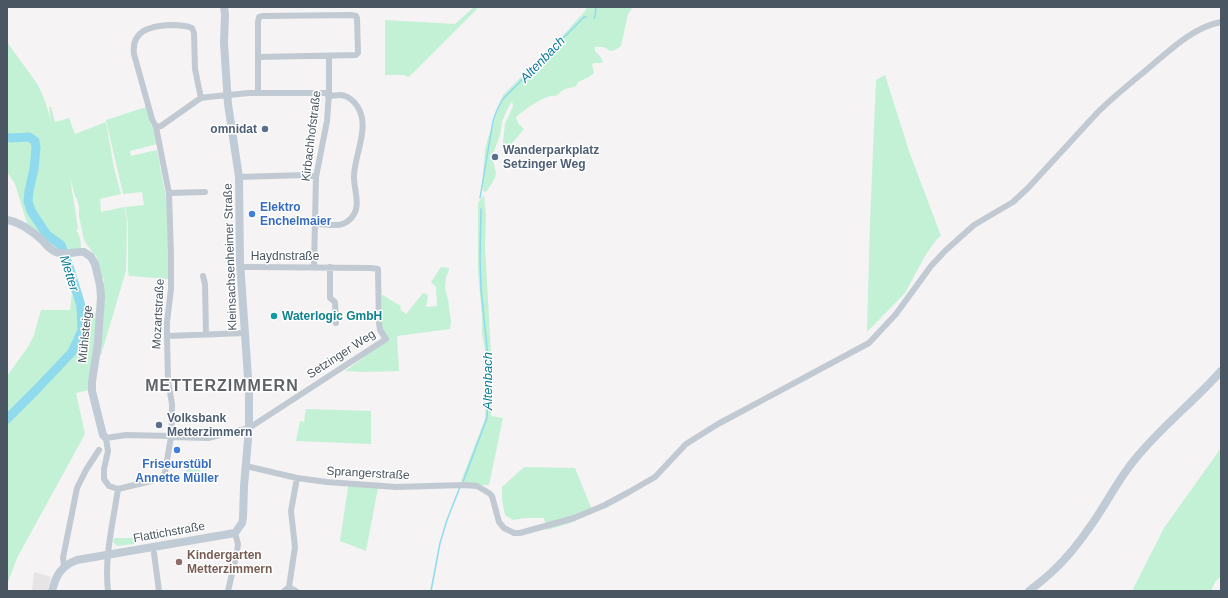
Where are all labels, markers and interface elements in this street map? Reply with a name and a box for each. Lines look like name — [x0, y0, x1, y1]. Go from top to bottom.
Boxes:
water label: Altenbach — [516, 33, 568, 86]
street label: Kirbachhofstraße — [298, 89, 324, 182]
place label: omnidat — [210, 122, 257, 136]
marker: omnidat — [260, 124, 270, 134]
place label: Wanderparkplatz Setzinger Weg — [503, 143, 599, 171]
marker: Wanderparkplatz Setzinger Weg — [490, 152, 500, 162]
street label: Kleinsachsenheimer Straße — [220, 183, 240, 331]
place label: Elektro Enchelmaier — [260, 200, 332, 228]
marker: Elektro Enchelmaier — [247, 209, 257, 219]
street label: Haydnstraße — [251, 249, 320, 263]
water label: Metter — [57, 253, 83, 294]
street label: Mozartstraße — [149, 278, 167, 350]
street label: Mühlsteige — [75, 304, 95, 364]
place label: Waterlogic GmbH — [282, 309, 382, 323]
marker: Waterlogic GmbH — [269, 311, 279, 321]
street label: Setzinger Weg — [304, 327, 378, 381]
water label: Altenbach — [480, 352, 495, 411]
district label: METTERZIMMERN — [145, 377, 299, 394]
place label: Volksbank Metterzimmern — [167, 411, 252, 439]
marker: Volksbank Metterzimmern — [154, 420, 164, 430]
marker: Friseurstübl Annette Müller — [172, 445, 182, 455]
place label: Friseurstübl Annette Müller — [135, 457, 219, 485]
street label: Sprangerstraße — [326, 464, 410, 482]
street label: Flattichstraße — [132, 519, 206, 545]
place label: Kindergarten Metterzimmern — [187, 548, 272, 576]
marker: Kindergarten Metterzimmern — [174, 557, 184, 567]

